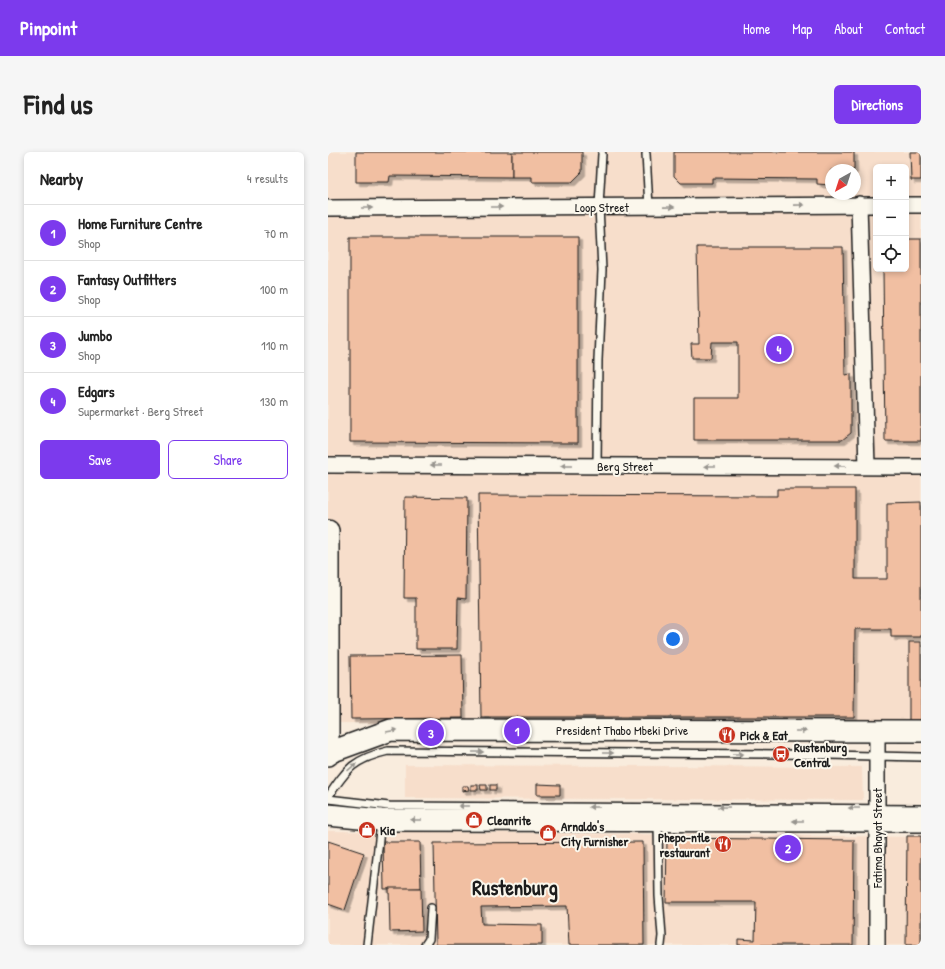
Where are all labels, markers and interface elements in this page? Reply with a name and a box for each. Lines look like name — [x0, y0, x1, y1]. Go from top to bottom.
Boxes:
text: Pinpoint — [20, 15, 77, 41]
text: Home — [743, 19, 770, 38]
text: Map — [792, 19, 812, 38]
text: About — [834, 19, 863, 38]
text: Contact — [885, 19, 925, 38]
text: Find us — [24, 85, 93, 123]
button: Directions — [834, 85, 921, 124]
north arrow — [825, 164, 861, 200]
map controls — [873, 164, 909, 272]
button: + — [873, 164, 909, 200]
text: Nearby — [40, 167, 83, 190]
text: 4 results — [247, 169, 288, 187]
street label: Loop Street — [575, 198, 630, 216]
button: − — [873, 200, 909, 236]
one-way arrow — [793, 202, 806, 208]
one-way arrow — [663, 203, 675, 210]
one-way arrow — [491, 204, 504, 210]
one-way arrow — [361, 205, 374, 211]
text: Home Furniture Centre — [78, 213, 202, 234]
text: 1 — [51, 224, 55, 242]
text: 70 m — [264, 224, 288, 242]
text: Shop — [78, 234, 100, 252]
button: locate — [873, 236, 909, 272]
text: Fantasy Outfitters — [78, 269, 176, 290]
text: 2 — [50, 280, 56, 298]
text: 100 m — [260, 280, 288, 298]
text: Shop — [78, 290, 100, 308]
text: Jumbo — [78, 325, 112, 346]
pin: 4 — [766, 334, 792, 364]
text: 3 — [50, 336, 56, 354]
text: 110 m — [261, 336, 288, 354]
text: Shop — [78, 346, 100, 364]
text: Edgars — [78, 381, 115, 402]
text: 4 — [51, 392, 55, 410]
text: 130 m — [260, 392, 288, 410]
text: Supermarket · Berg Street — [78, 402, 203, 420]
button: Save — [40, 440, 160, 479]
button: Share — [168, 440, 288, 479]
street label: Berg Street — [597, 457, 653, 475]
one-way arrow — [429, 462, 442, 468]
one-way arrow — [559, 463, 572, 469]
one-way arrow — [703, 463, 716, 469]
one-way arrow — [833, 463, 846, 469]
your location — [663, 629, 683, 649]
pin: 1 — [504, 716, 530, 746]
pin: 3 — [418, 718, 444, 748]
street label: President Thabo Mbeki Drive — [556, 721, 688, 739]
restaurant icon: Pick & Eat — [717, 725, 737, 745]
place label: Pick & Eat — [740, 726, 788, 744]
one-way arrow — [385, 728, 398, 734]
one-way arrow — [795, 728, 808, 734]
place label: Rustenburg Central — [794, 738, 847, 771]
bus stop icon: Rustenburg Central — [771, 744, 791, 764]
one-way arrow — [472, 749, 485, 755]
one-way arrow — [602, 750, 615, 756]
one-way arrow — [732, 751, 745, 757]
one-way arrow — [347, 762, 357, 771]
street label: Fatima Bhayat Street — [868, 788, 886, 889]
one-way arrow — [457, 803, 470, 809]
one-way arrow — [587, 804, 600, 810]
one-way arrow — [717, 804, 730, 810]
one-way arrow — [847, 805, 860, 811]
shop icon: Cleanrite — [464, 810, 484, 830]
place label: Cleanrite — [487, 811, 532, 829]
one-way arrow — [409, 817, 422, 823]
place label: Arnaldo's City Furnisher — [561, 817, 630, 851]
one-way arrow — [791, 818, 804, 824]
shop icon: Kia — [357, 820, 377, 840]
place label: Kia — [380, 821, 396, 839]
shop icon: Arnaldo's City Furnisher — [538, 823, 558, 843]
place label: Phepo-ntle restaurant — [658, 828, 711, 861]
pin: 2 — [775, 833, 801, 863]
restaurant icon: Phepo-ntle restaurant — [713, 834, 733, 854]
district label: Rustenburg — [472, 873, 558, 903]

